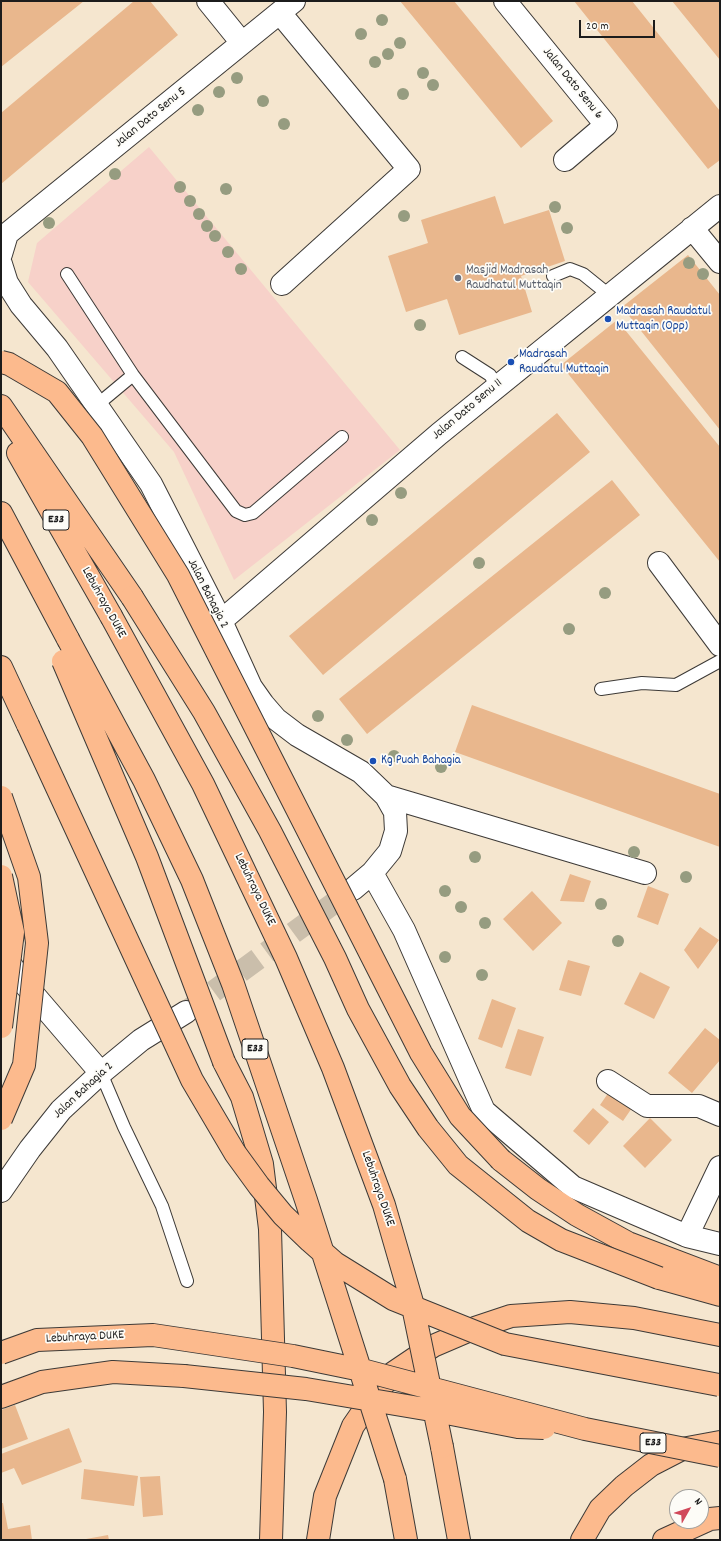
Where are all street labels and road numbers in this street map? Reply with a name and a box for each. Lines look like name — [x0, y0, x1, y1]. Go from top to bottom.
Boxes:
street label: Jalan Dato Senu 6 — [538, 45, 606, 123]
street label: Jalan Dato Senu 5 — [112, 84, 190, 152]
street label: Jalan Dato Senu 11 — [430, 376, 506, 444]
road number: E33 — [43, 510, 69, 530]
street label: Jalan Bahagia 2 — [183, 557, 231, 631]
street label: Lebuhraya DUKE — [77, 565, 129, 641]
street label: Lebuhraya DUKE — [230, 851, 278, 929]
road number: E33 — [242, 1039, 268, 1059]
street label: Jalan Bahagia 2 — [51, 1059, 117, 1123]
street label: Lebuhraya DUKE — [357, 1149, 397, 1229]
street label: Lebuhraya DUKE — [45, 1328, 125, 1348]
road number: E33 — [640, 1433, 666, 1453]

